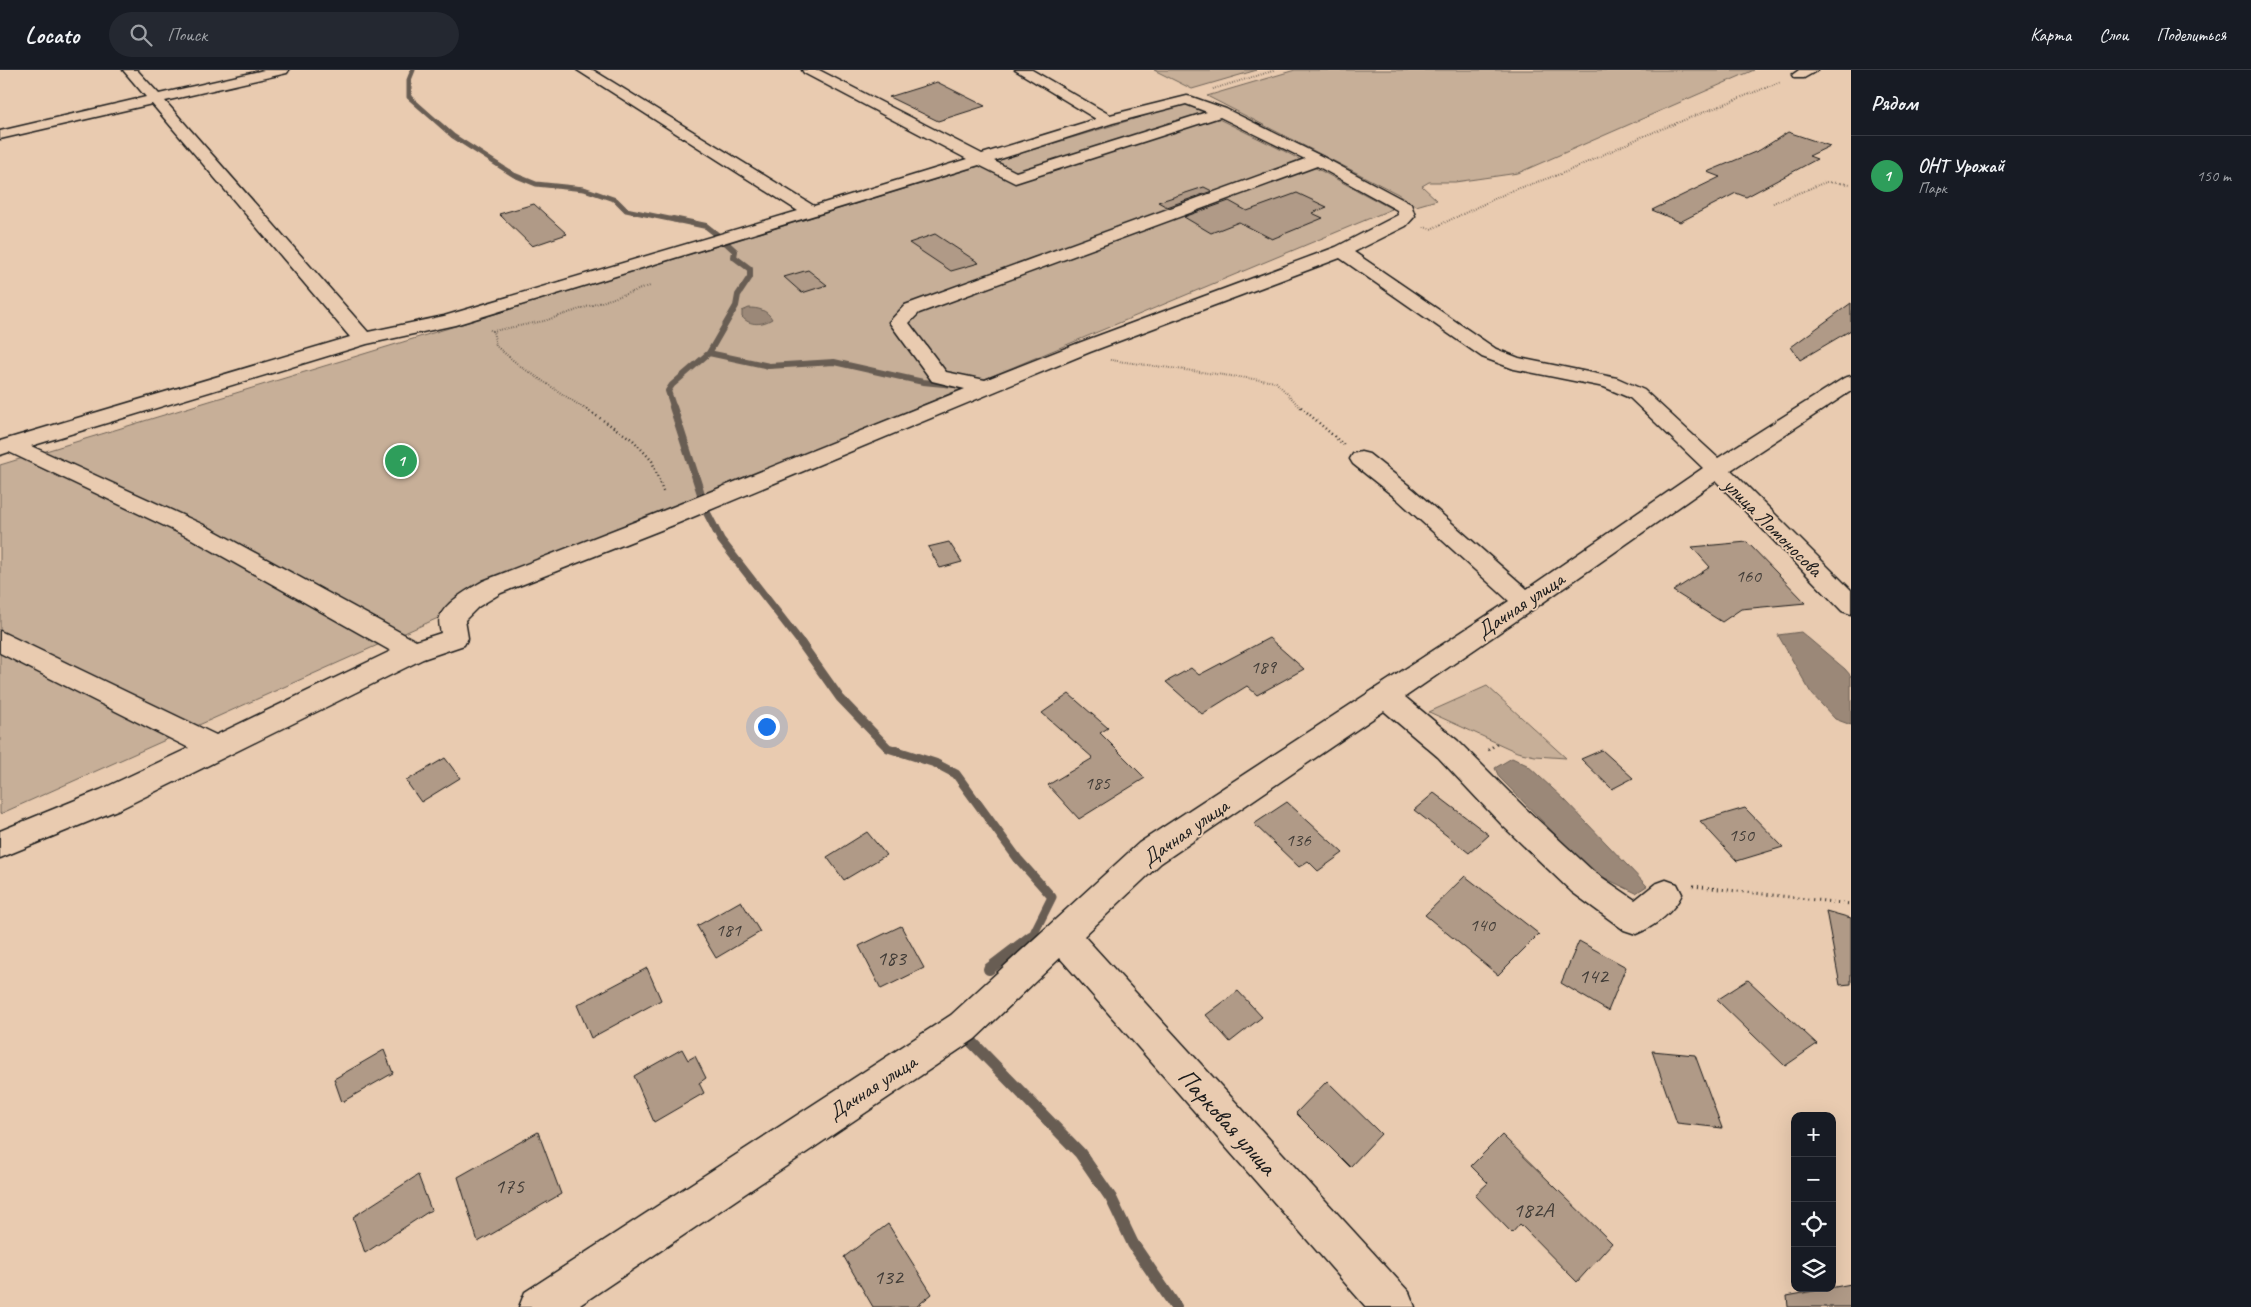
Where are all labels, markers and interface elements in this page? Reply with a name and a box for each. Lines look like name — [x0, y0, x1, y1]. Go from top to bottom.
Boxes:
search box — [109, 12, 459, 57]
text: Locato — [25, 20, 79, 50]
icon: search — [127, 21, 155, 49]
text: Поиск — [167, 23, 207, 47]
text: Карта — [2030, 24, 2071, 46]
text: Слои — [2099, 24, 2128, 46]
text: Поделиться — [2156, 24, 2226, 46]
text: Рядом — [1871, 90, 1918, 116]
text: ОНТ Урожай — [1918, 154, 2004, 178]
text: 1 — [1883, 166, 1891, 186]
text: 150 m — [2197, 166, 2231, 186]
text: Парк — [1918, 178, 1947, 198]
pin: 1 — [385, 442, 417, 480]
street label: улица Ломоносова — [1717, 471, 1829, 583]
house number: 160 — [1735, 564, 1762, 588]
street label: Дачная улица — [1471, 565, 1571, 644]
house number: 189 — [1250, 655, 1277, 679]
your location — [754, 714, 780, 740]
house number: 185 — [1084, 771, 1111, 795]
street label: Дачная улица — [1136, 791, 1236, 871]
house number: 150 — [1728, 823, 1755, 847]
house number: 136 — [1285, 828, 1312, 852]
house number: 140 — [1469, 913, 1496, 937]
house number: 181 — [715, 918, 742, 942]
house number: 183 — [876, 944, 908, 972]
house number: 142 — [1578, 962, 1610, 990]
street label: Дачная улица — [823, 1047, 923, 1125]
street label: Парковая улица — [1171, 1061, 1285, 1183]
map controls — [1791, 1112, 1836, 1292]
button: + — [1791, 1112, 1836, 1157]
button: − — [1791, 1157, 1836, 1202]
house number: 175 — [494, 1172, 525, 1200]
house number: 182А — [1513, 1196, 1554, 1224]
button: locate — [1791, 1202, 1836, 1247]
button: layers — [1791, 1247, 1836, 1292]
house number: 132 — [873, 1263, 905, 1291]

